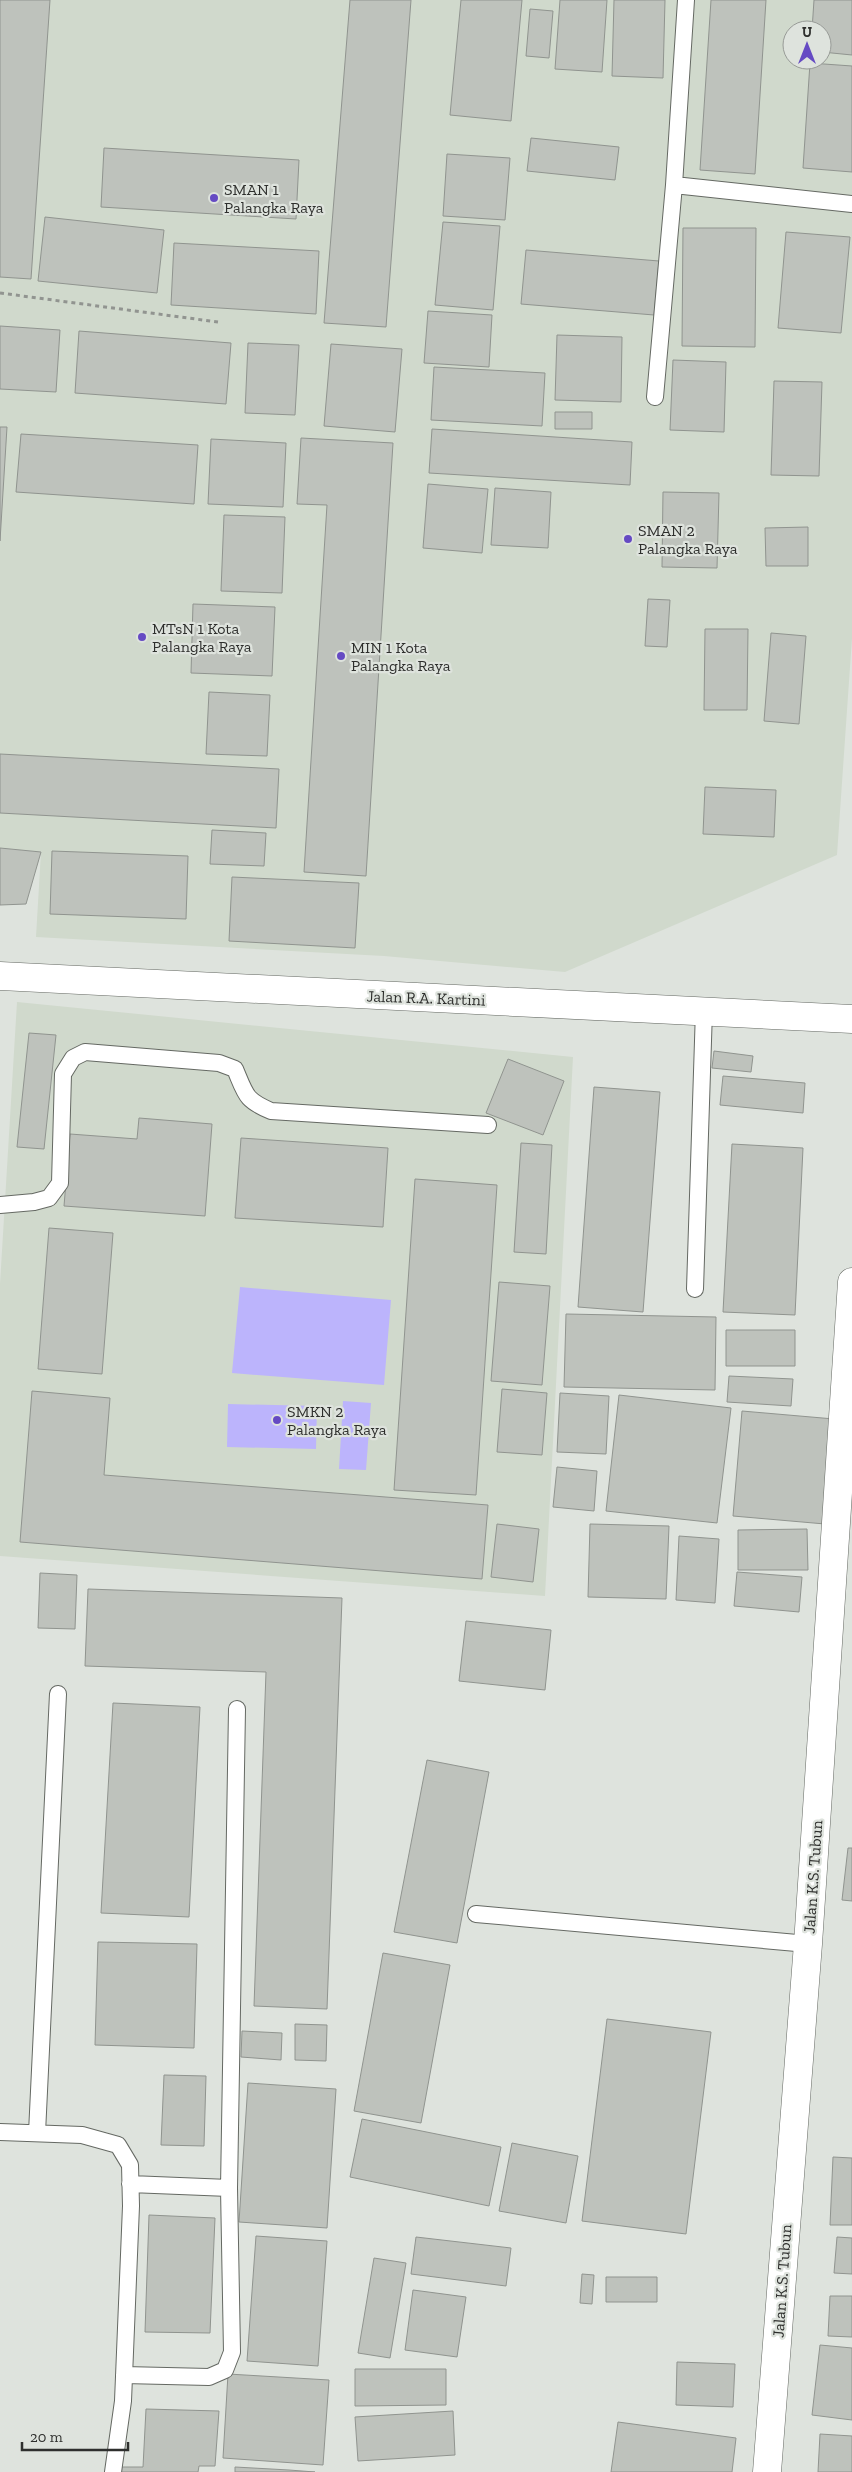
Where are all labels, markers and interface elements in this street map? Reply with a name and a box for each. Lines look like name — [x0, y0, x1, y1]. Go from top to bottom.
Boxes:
north arrow — [782, 20, 832, 70]
text: U — [802, 24, 812, 41]
place label: SMAN 1 Palangka Raya — [224, 180, 324, 217]
marker: SMAN 1 Palangka Raya — [208, 192, 220, 204]
place label: SMAN 2 Palangka Raya — [638, 521, 738, 558]
marker: SMAN 2 Palangka Raya — [622, 533, 634, 545]
place label: MTsN 1 Kota Palangka Raya — [152, 619, 252, 656]
marker: MTsN 1 Kota Palangka Raya — [136, 631, 148, 643]
place label: MIN 1 Kota Palangka Raya — [351, 638, 451, 675]
marker: MIN 1 Kota Palangka Raya — [335, 650, 347, 662]
street label: Jalan R.A. Kartini — [366, 986, 486, 1010]
place label: SMKN 2 Palangka Raya — [287, 1402, 387, 1439]
marker: SMKN 2 Palangka Raya — [271, 1414, 283, 1426]
street label: Jalan K.S. Tubun — [800, 1819, 827, 1934]
street label: Jalan K.S. Tubun — [769, 2223, 796, 2338]
scale bar — [22, 2420, 129, 2452]
text: 20 m — [30, 2428, 63, 2446]

